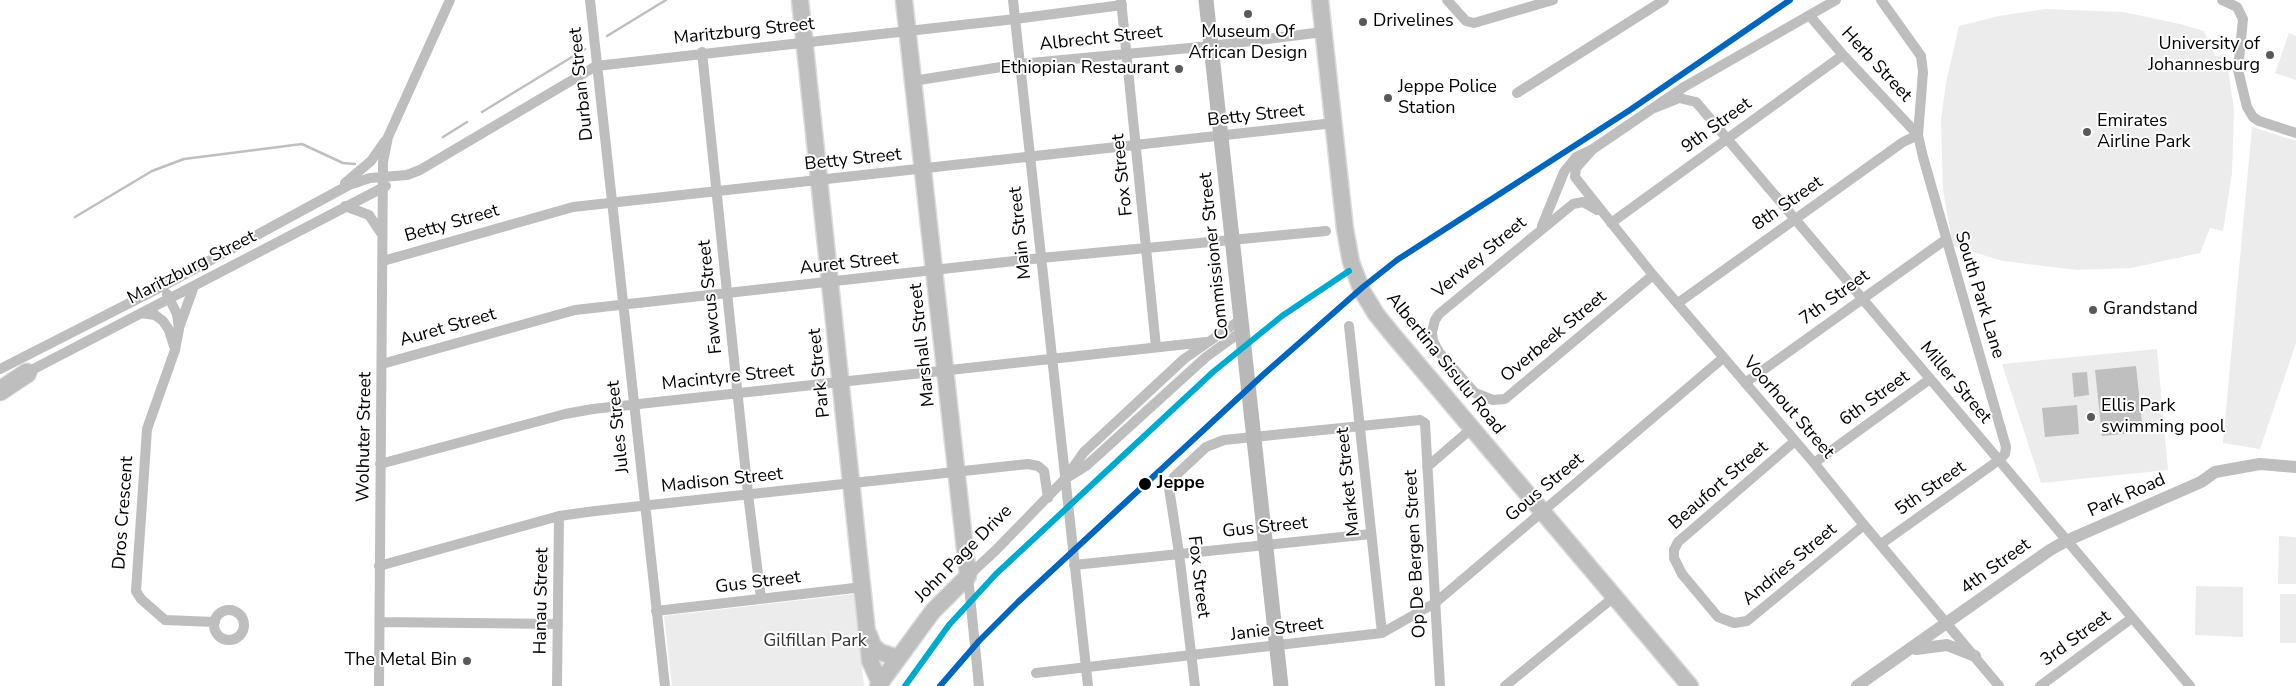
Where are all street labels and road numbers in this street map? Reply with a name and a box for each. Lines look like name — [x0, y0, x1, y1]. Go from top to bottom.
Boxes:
street label: Maritzburg Street — [673, 14, 815, 50]
street label: Albrecht Street — [1038, 22, 1164, 56]
street label: Herb Street — [1836, 23, 1916, 107]
street label: Durban Street — [565, 26, 599, 142]
street label: 9th Street — [1678, 93, 1756, 159]
street label: Betty Street — [1207, 100, 1305, 132]
street label: Fox Street — [1108, 133, 1138, 217]
street label: Betty Street — [804, 144, 902, 176]
street label: Commissioner Street — [1195, 171, 1235, 341]
street label: 8th Street — [1749, 172, 1827, 236]
street label: Main Street — [1005, 186, 1037, 280]
street label: Betty Street — [402, 200, 502, 248]
street label: Verwey Street — [1429, 213, 1531, 303]
street label: Maritzburg Street — [124, 226, 260, 310]
street label: South Park Lane — [1949, 229, 2009, 361]
street label: Fawcus Street — [694, 239, 728, 355]
street label: Auret Street — [799, 248, 899, 280]
street label: 7th Street — [1796, 265, 1874, 331]
street label: Marshall Street — [906, 282, 940, 408]
street label: Overbeek Street — [1497, 287, 1611, 387]
street label: Albertina Sisulu Road — [1381, 289, 1509, 439]
street label: Auret Street — [397, 304, 499, 352]
street label: Park Street — [805, 327, 835, 419]
street label: Miller Street — [1915, 338, 1995, 428]
street label: Voorhout Street — [1738, 353, 1838, 463]
street label: Macintyre Street — [661, 360, 795, 396]
street label: 6th Street — [1836, 366, 1914, 432]
street label: Wolhuter Street — [353, 372, 377, 502]
street label: Jules Street — [603, 380, 635, 474]
street label: Market Street — [1333, 426, 1365, 538]
street label: Beaufort Street — [1665, 437, 1773, 535]
street label: Gous Street — [1501, 449, 1589, 527]
street label: Dros Crescent — [109, 455, 139, 571]
street label: 5th Street — [1892, 457, 1970, 521]
street label: Madison Street — [660, 464, 784, 498]
street label: Op De Bergen Street — [1401, 469, 1431, 639]
street label: Park Road — [2085, 469, 2169, 523]
street label: John Page Drive — [911, 501, 1017, 607]
street label: Gus Street — [1221, 513, 1309, 543]
street label: Andries Street — [1738, 519, 1842, 611]
street label: 4th Street — [1957, 534, 2035, 600]
street label: Fox Street — [1182, 535, 1214, 619]
street label: Hanau Street — [530, 547, 554, 655]
street label: Gus Street — [714, 567, 802, 599]
street label: 3rd Street — [2037, 606, 2115, 672]
street label: Janie Street — [1229, 614, 1325, 646]

